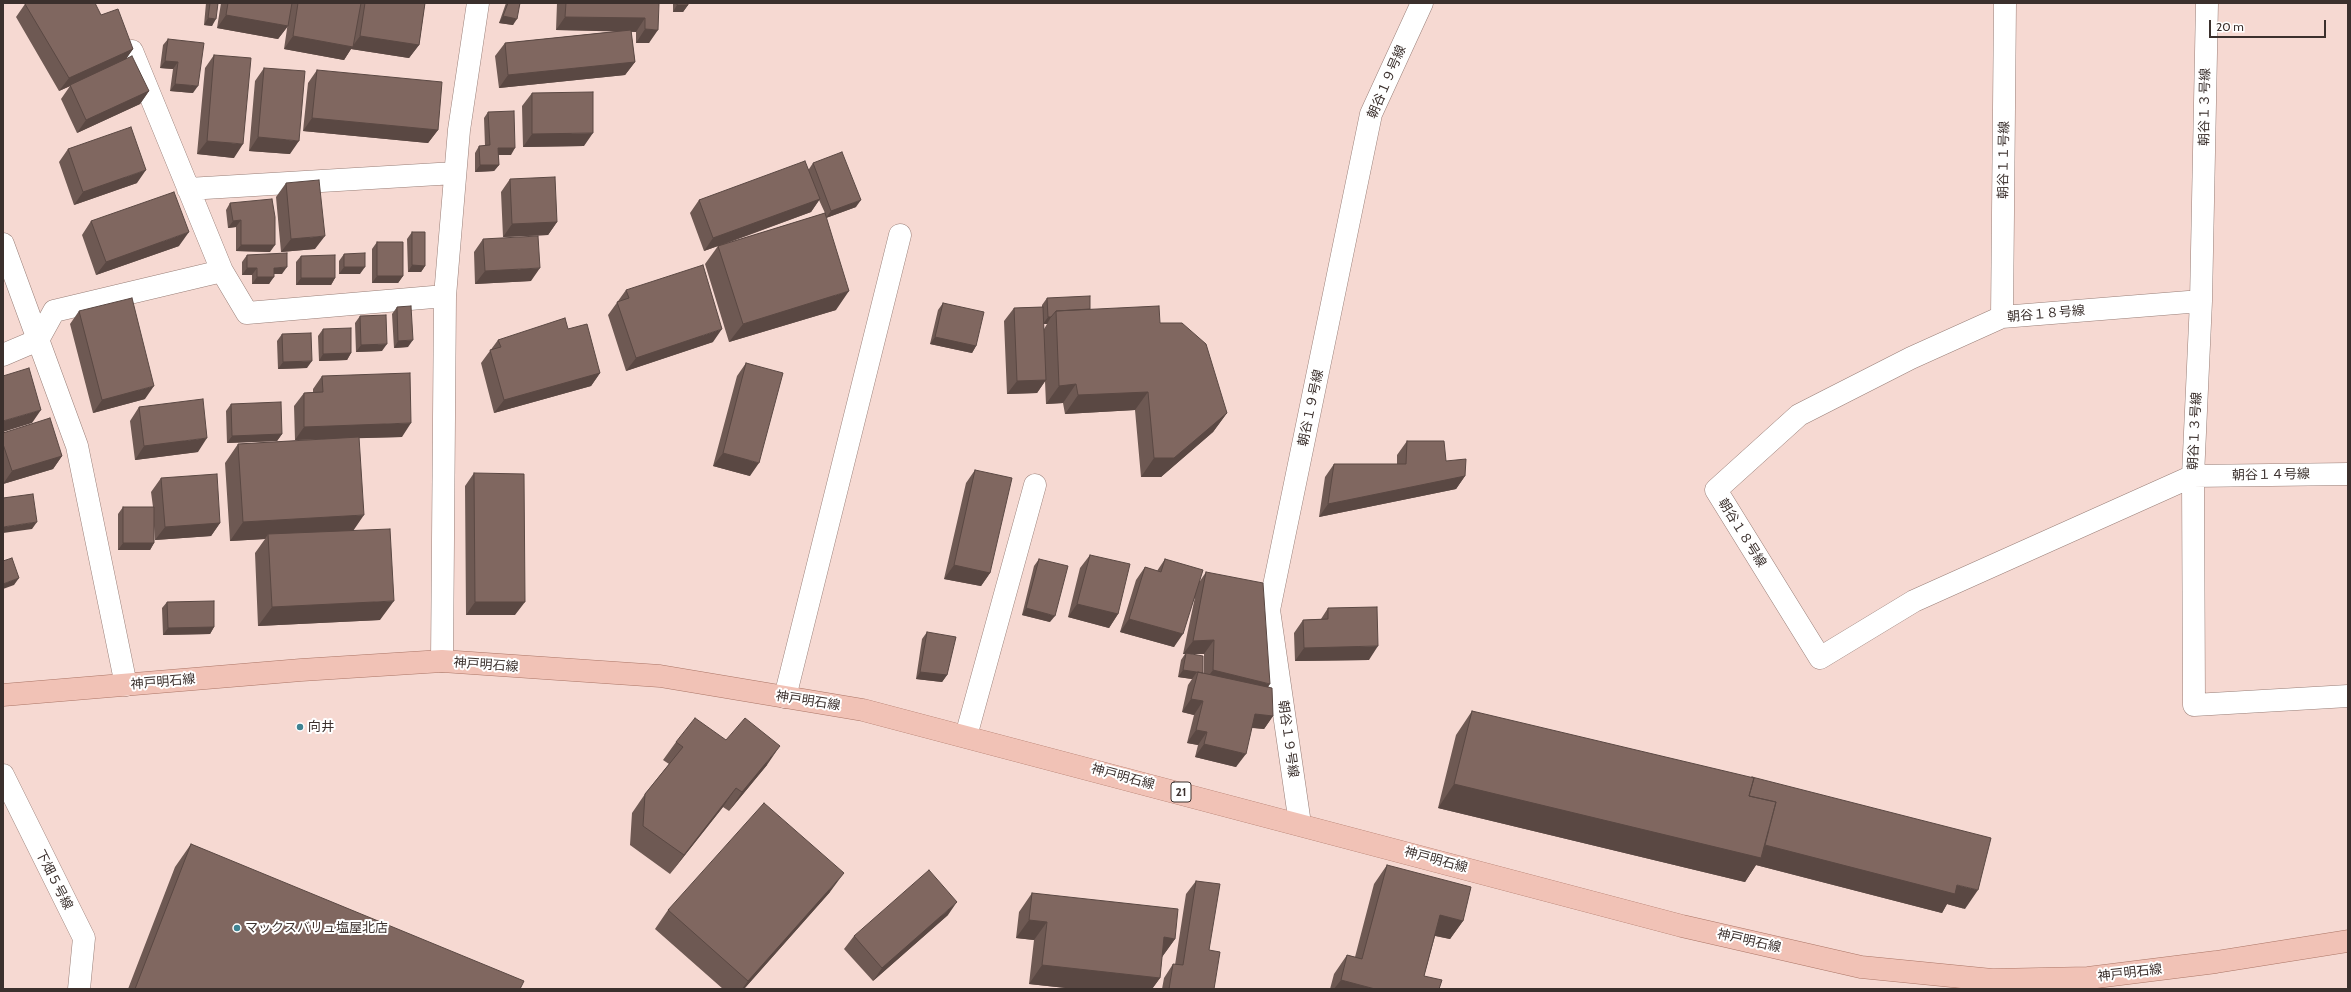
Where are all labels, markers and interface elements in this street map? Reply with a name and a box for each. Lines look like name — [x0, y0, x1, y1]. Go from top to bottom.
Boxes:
scale bar — [2211, 12, 2328, 38]
text: 20 m — [2216, 19, 2244, 34]
street label: 朝谷１９号線 — [1365, 43, 1409, 121]
street label: 朝谷１３号線 — [2197, 68, 2213, 146]
street label: 朝谷１１号線 — [1996, 121, 2012, 199]
street label: 朝谷１８号線 — [2006, 303, 2086, 325]
street label: 朝谷１９号線 — [1295, 368, 1327, 448]
street label: 朝谷１３号線 — [2185, 392, 2205, 470]
street label: 朝谷１４号線 — [2232, 467, 2310, 483]
street label: 朝谷１８号線 — [1715, 496, 1769, 570]
street label: 神戸明石線 — [453, 655, 519, 675]
street label: 神戸明石線 — [130, 671, 196, 693]
street label: 神戸明石線 — [775, 688, 841, 714]
street label: 朝谷１９号線 — [1275, 699, 1301, 779]
place label: 向井 — [308, 719, 334, 735]
marker: 向井 — [295, 722, 305, 732]
street label: 神戸明石線 — [1090, 761, 1156, 793]
road number: 21 — [1171, 782, 1191, 802]
street label: 神戸明石線 — [1403, 844, 1469, 876]
street label: 下畑５号線 — [32, 848, 76, 912]
place label: マックスバリュ塩屋北店 — [245, 920, 388, 936]
marker: マックスバリュ塩屋北店 — [232, 923, 242, 933]
street label: 神戸明石線 — [1716, 926, 1782, 956]
street label: 神戸明石線 — [2097, 961, 2163, 985]

